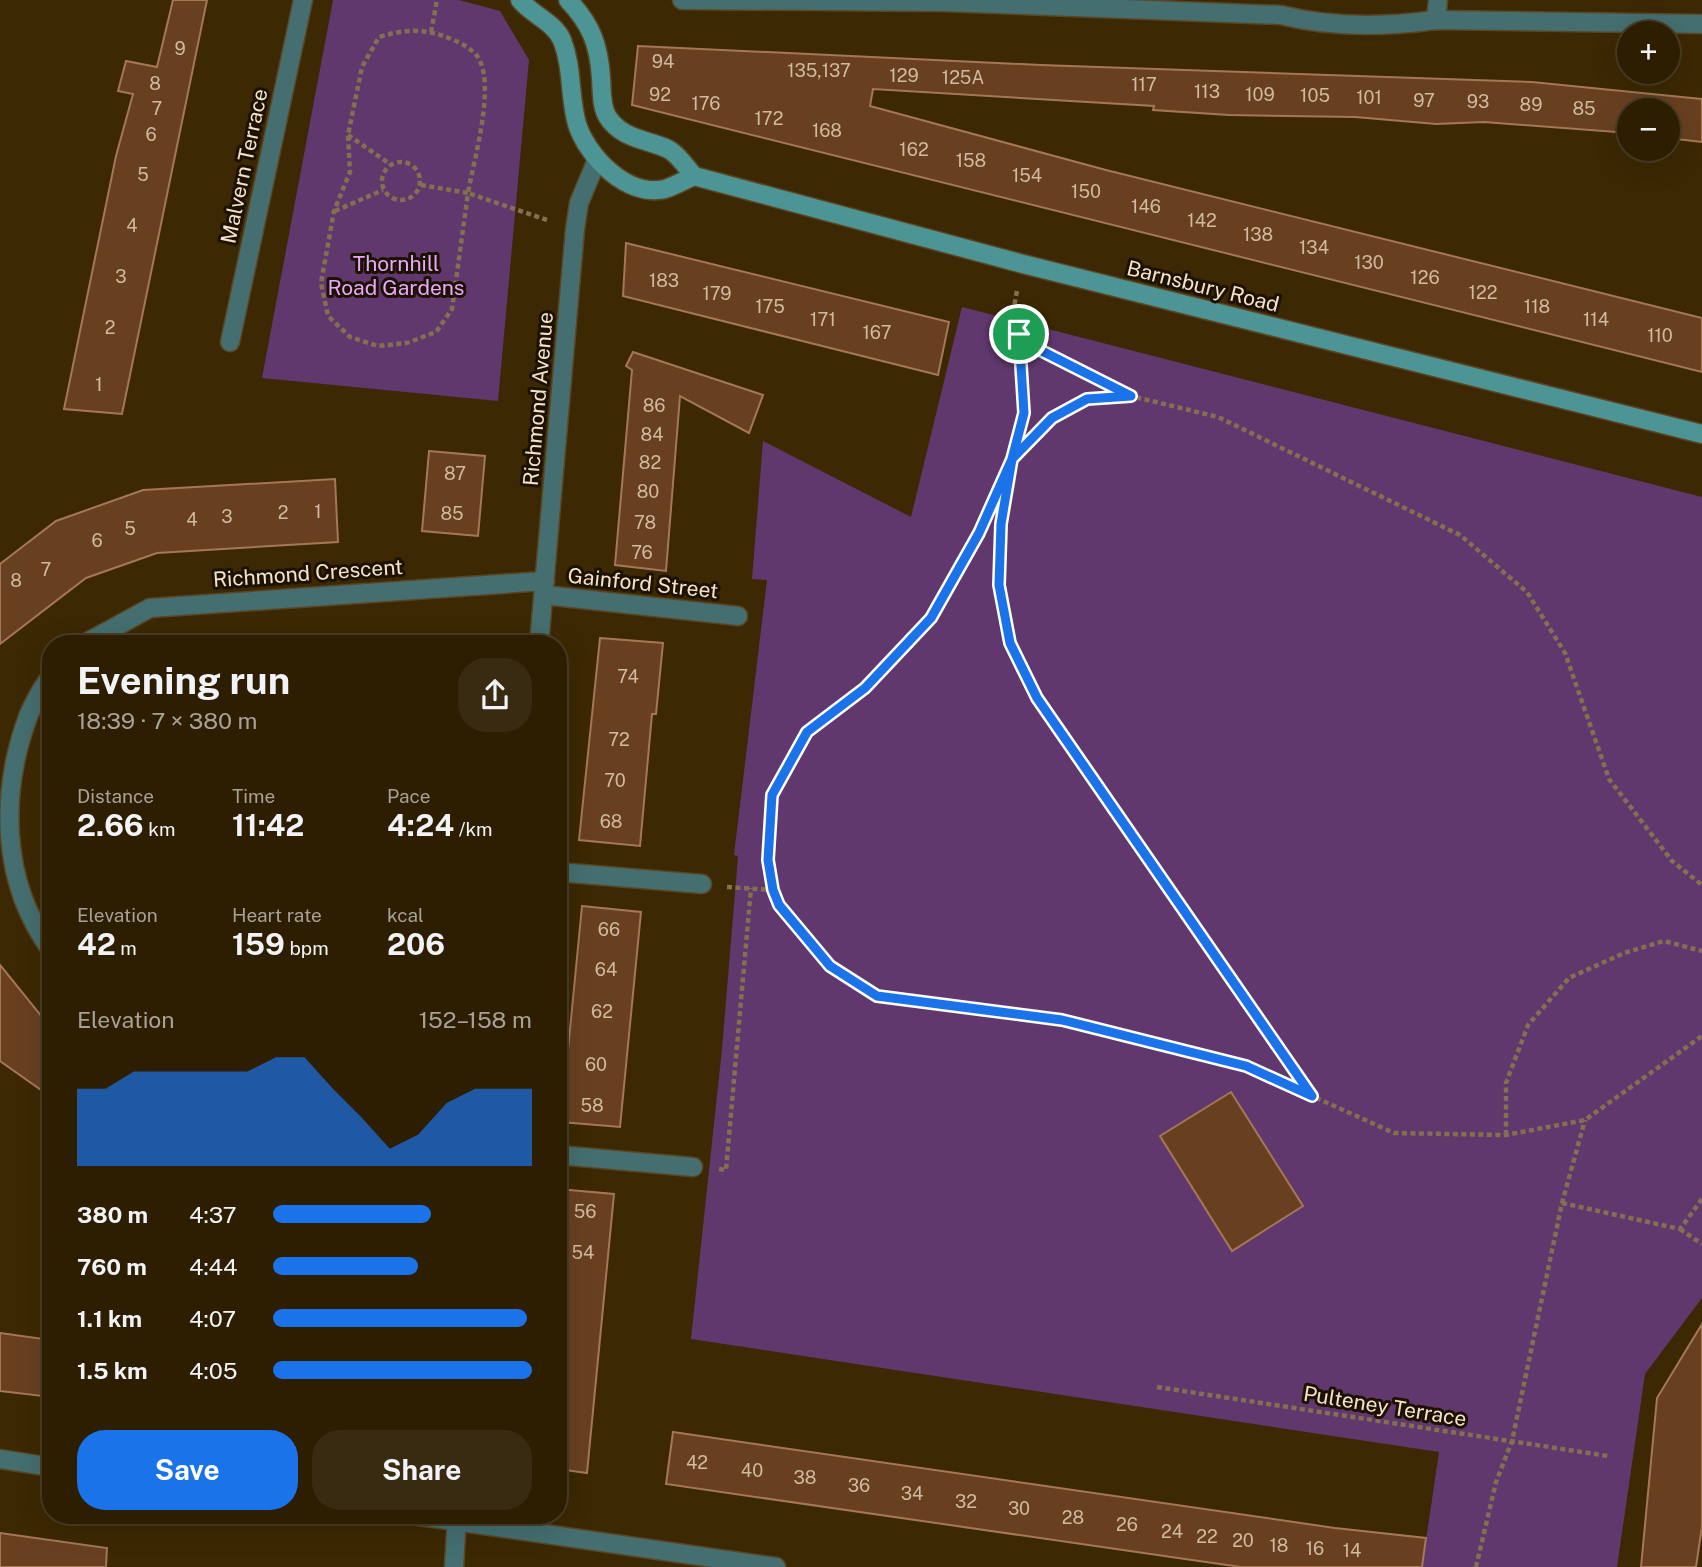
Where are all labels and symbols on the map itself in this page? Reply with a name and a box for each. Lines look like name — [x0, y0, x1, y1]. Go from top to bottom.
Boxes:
house number: 9 — [174, 38, 186, 59]
house number: 94 — [652, 51, 674, 72]
house number: 135,137 — [787, 60, 851, 81]
house number: 129 — [889, 65, 919, 86]
house number: 125A — [942, 67, 984, 88]
house number: 8 — [149, 73, 161, 94]
house number: 117 — [1131, 74, 1157, 95]
house number: 113 — [1194, 81, 1220, 102]
house number: 92 — [649, 84, 671, 105]
house number: 109 — [1245, 84, 1275, 105]
house number: 105 — [1300, 85, 1330, 106]
street label: Malvern Terrace — [215, 86, 273, 246]
house number: 101 — [1356, 87, 1382, 108]
house number: 97 — [1413, 90, 1435, 111]
house number: 93 — [1467, 91, 1489, 112]
house number: 176 — [692, 93, 721, 114]
house number: 89 — [1520, 94, 1542, 115]
house number: 7 — [152, 98, 162, 119]
house number: 85 — [1572, 98, 1596, 119]
house number: 172 — [755, 108, 783, 129]
house number: 168 — [812, 120, 842, 141]
house number: 6 — [145, 124, 157, 145]
house number: 162 — [899, 139, 929, 160]
house number: 158 — [956, 150, 986, 171]
house number: 5 — [137, 164, 149, 185]
house number: 154 — [1012, 165, 1042, 186]
house number: 150 — [1071, 181, 1101, 202]
house number: 146 — [1131, 196, 1161, 217]
house number: 142 — [1187, 210, 1217, 231]
house number: 4 — [126, 215, 138, 236]
house number: 138 — [1243, 224, 1273, 245]
house number: 134 — [1299, 237, 1329, 258]
park label: Thornhill Road Gardens — [328, 251, 464, 300]
house number: 130 — [1354, 252, 1384, 273]
street label: Barnsbury Road — [1124, 255, 1282, 317]
house number: 3 — [115, 266, 127, 287]
house number: 126 — [1410, 267, 1440, 288]
house number: 183 — [649, 270, 679, 291]
house number: 122 — [1469, 282, 1497, 303]
house number: 179 — [702, 283, 732, 304]
house number: 175 — [755, 296, 785, 317]
house number: 118 — [1524, 296, 1550, 317]
pin — [989, 304, 1049, 364]
house number: 171 — [810, 309, 836, 330]
house number: 114 — [1583, 309, 1609, 330]
street label: Richmond Avenue — [518, 311, 558, 487]
house number: 2 — [105, 317, 115, 338]
house number: 167 — [862, 322, 892, 343]
house number: 110 — [1647, 325, 1673, 346]
house number: 1 — [95, 374, 103, 395]
house number: 86 — [643, 395, 665, 416]
house number: 84 — [641, 424, 663, 445]
house number: 82 — [639, 452, 661, 473]
house number: 87 — [444, 463, 466, 484]
house number: 80 — [637, 481, 659, 502]
house number: 1 — [314, 501, 322, 522]
house number: 2 — [278, 502, 288, 523]
house number: 85 — [440, 503, 464, 524]
house number: 3 — [221, 506, 233, 527]
house number: 4 — [186, 509, 198, 530]
house number: 78 — [634, 512, 656, 533]
house number: 5 — [124, 518, 136, 539]
house number: 6 — [91, 530, 103, 551]
house number: 76 — [631, 542, 653, 563]
street label: Richmond Crescent — [212, 554, 404, 592]
house number: 7 — [41, 559, 51, 580]
street label: Gainford Street — [567, 563, 719, 603]
house number: 8 — [10, 570, 22, 591]
house number: 74 — [617, 666, 639, 687]
house number: 72 — [608, 729, 630, 750]
house number: 70 — [604, 770, 626, 791]
house number: 68 — [600, 811, 622, 832]
house number: 66 — [598, 919, 620, 940]
house number: 64 — [595, 959, 617, 980]
house number: 62 — [591, 1001, 613, 1022]
house number: 60 — [585, 1054, 607, 1075]
house number: 58 — [580, 1095, 604, 1116]
house number: 56 — [574, 1201, 596, 1222]
house number: 54 — [572, 1242, 594, 1263]
street label: Pulteney Terrace — [1302, 1381, 1468, 1431]
house number: 42 — [686, 1452, 708, 1473]
house number: 40 — [741, 1460, 763, 1481]
house number: 38 — [794, 1467, 816, 1488]
house number: 36 — [848, 1475, 870, 1496]
house number: 34 — [901, 1483, 923, 1504]
house number: 32 — [955, 1491, 977, 1512]
house number: 30 — [1008, 1498, 1030, 1519]
house number: 28 — [1062, 1507, 1084, 1528]
house number: 26 — [1116, 1514, 1138, 1535]
house number: 24 — [1161, 1521, 1183, 1542]
house number: 22 — [1196, 1526, 1218, 1547]
house number: 20 — [1232, 1530, 1254, 1551]
house number: 18 — [1270, 1535, 1288, 1556]
house number: 16 — [1306, 1538, 1324, 1559]
house number: 14 — [1343, 1540, 1361, 1561]

